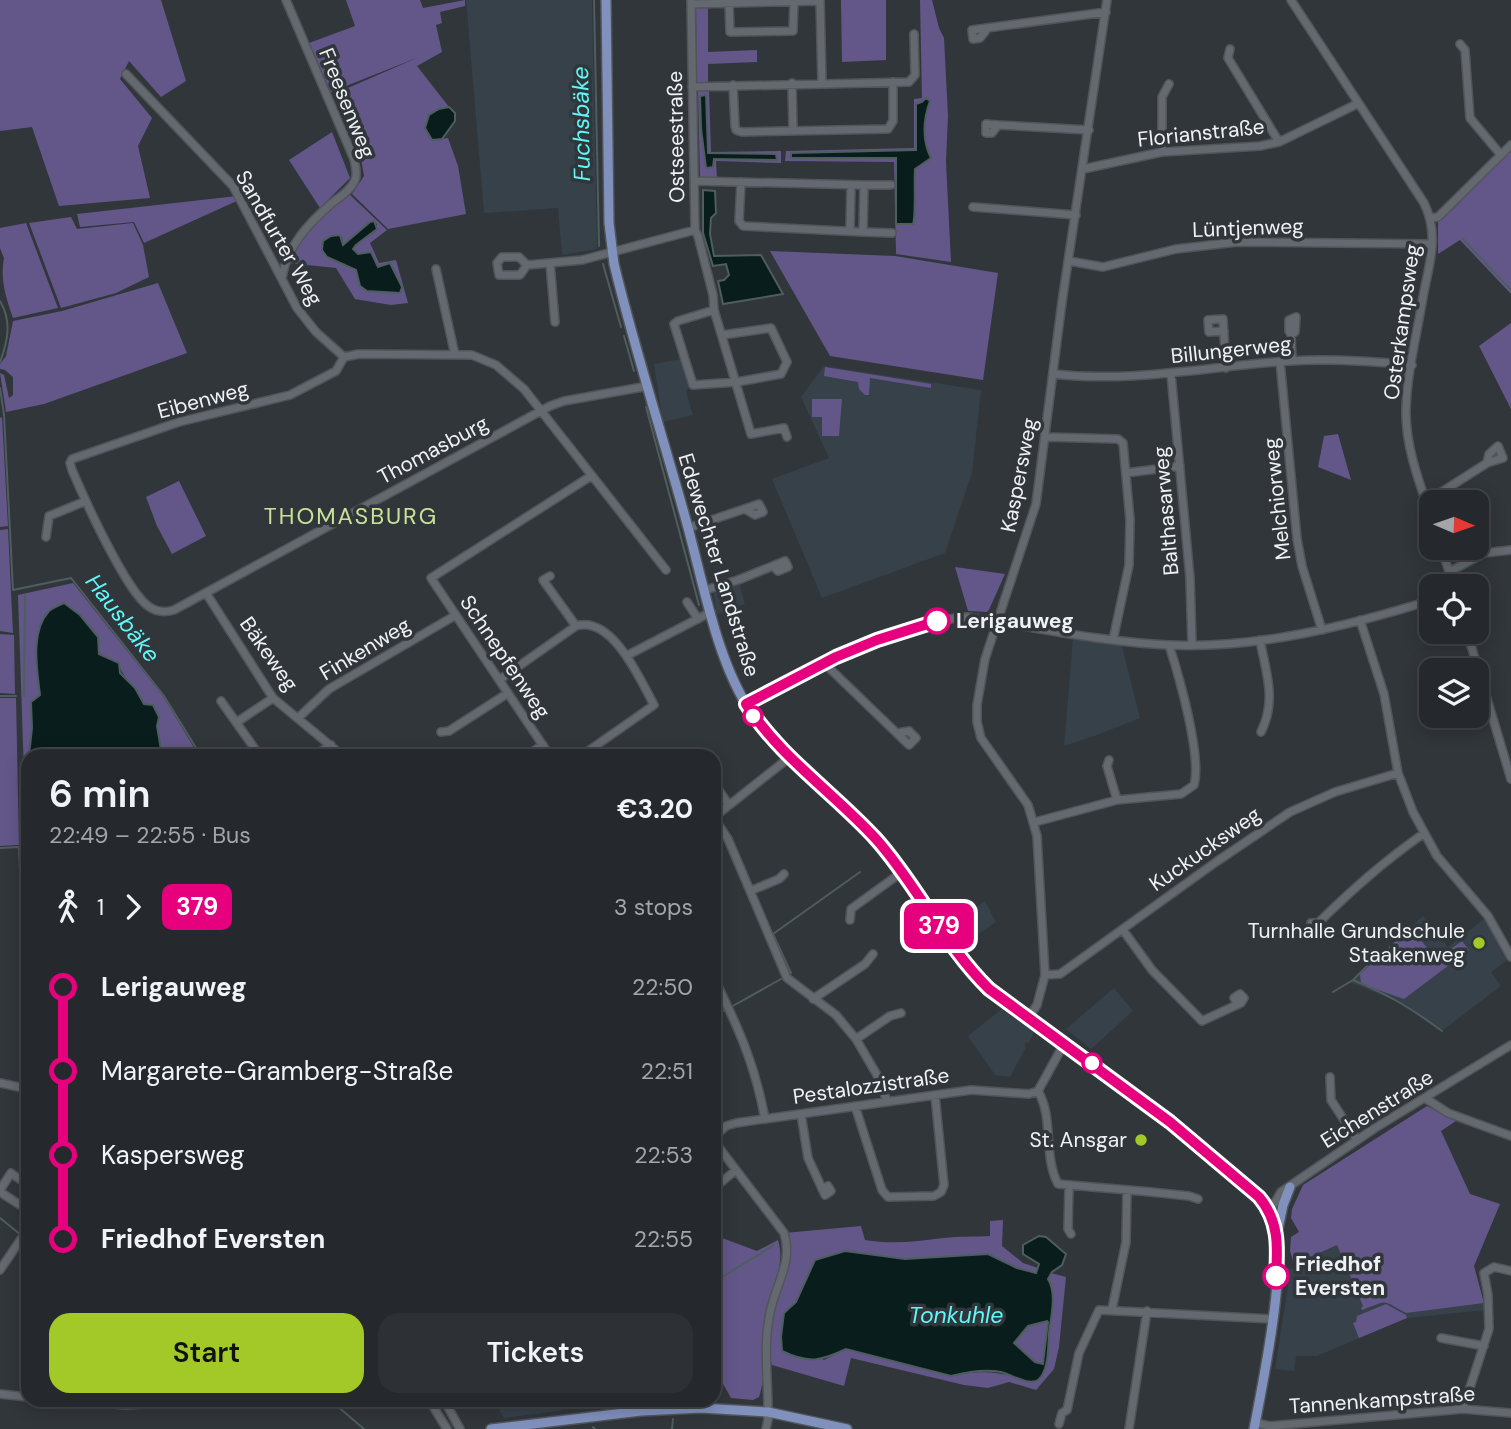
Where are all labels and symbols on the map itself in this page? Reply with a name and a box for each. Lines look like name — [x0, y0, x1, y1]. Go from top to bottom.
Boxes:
street label: Freesenweg — [312, 44, 382, 162]
water label: Fuchsbäke — [565, 66, 597, 182]
street label: Ostseestraße — [661, 71, 691, 203]
street label: Florianstraße — [1136, 112, 1266, 154]
street label: Sandfurter Weg — [229, 165, 329, 311]
street label: Lüntjenweg — [1192, 212, 1305, 244]
street label: Osterkampsweg — [1377, 242, 1427, 402]
street label: Billungerweg — [1169, 330, 1293, 370]
street label: Eibenweg — [154, 374, 252, 426]
street label: Thomasburg — [373, 409, 493, 491]
street label: Kaspersweg — [994, 415, 1044, 535]
street label: Melchiorweg — [1257, 436, 1297, 562]
street label: Balthasarweg — [1146, 445, 1186, 577]
street label: Edewechter Landstraße — [672, 450, 766, 680]
north arrow — [1419, 490, 1489, 560]
district label: THOMASBURG — [264, 501, 438, 531]
water label: Hausbäke — [79, 568, 167, 668]
street label: Schnepfenweg — [453, 590, 557, 724]
place label: Lerigauweg — [956, 607, 1074, 635]
marker: Lerigauweg — [924, 608, 950, 634]
street label: Bäkeweg — [233, 611, 305, 697]
street label: Finkenweg — [314, 611, 416, 687]
unlabelled marker — [743, 706, 763, 726]
street label: Kuckucksweg — [1144, 800, 1266, 898]
line badge: 379 — [899, 903, 979, 949]
place label: Turnhalle Grundschule Staakenweg — [1248, 917, 1465, 969]
marker: Turnhalle Grundschule Staakenweg — [1471, 935, 1487, 951]
unlabelled marker — [1082, 1053, 1102, 1073]
street label: Pestalozzistraße — [791, 1061, 951, 1111]
street label: Eichenstraße — [1315, 1063, 1439, 1155]
place label: St. Ansgar — [1029, 1126, 1127, 1154]
marker: St. Ansgar — [1133, 1132, 1149, 1148]
place label: Friedhof Eversten — [1295, 1250, 1385, 1302]
marker: Friedhof Eversten — [1263, 1263, 1289, 1289]
water label: Tonkuhle — [909, 1300, 1003, 1330]
street label: Tannenkampstraße — [1288, 1380, 1476, 1420]

